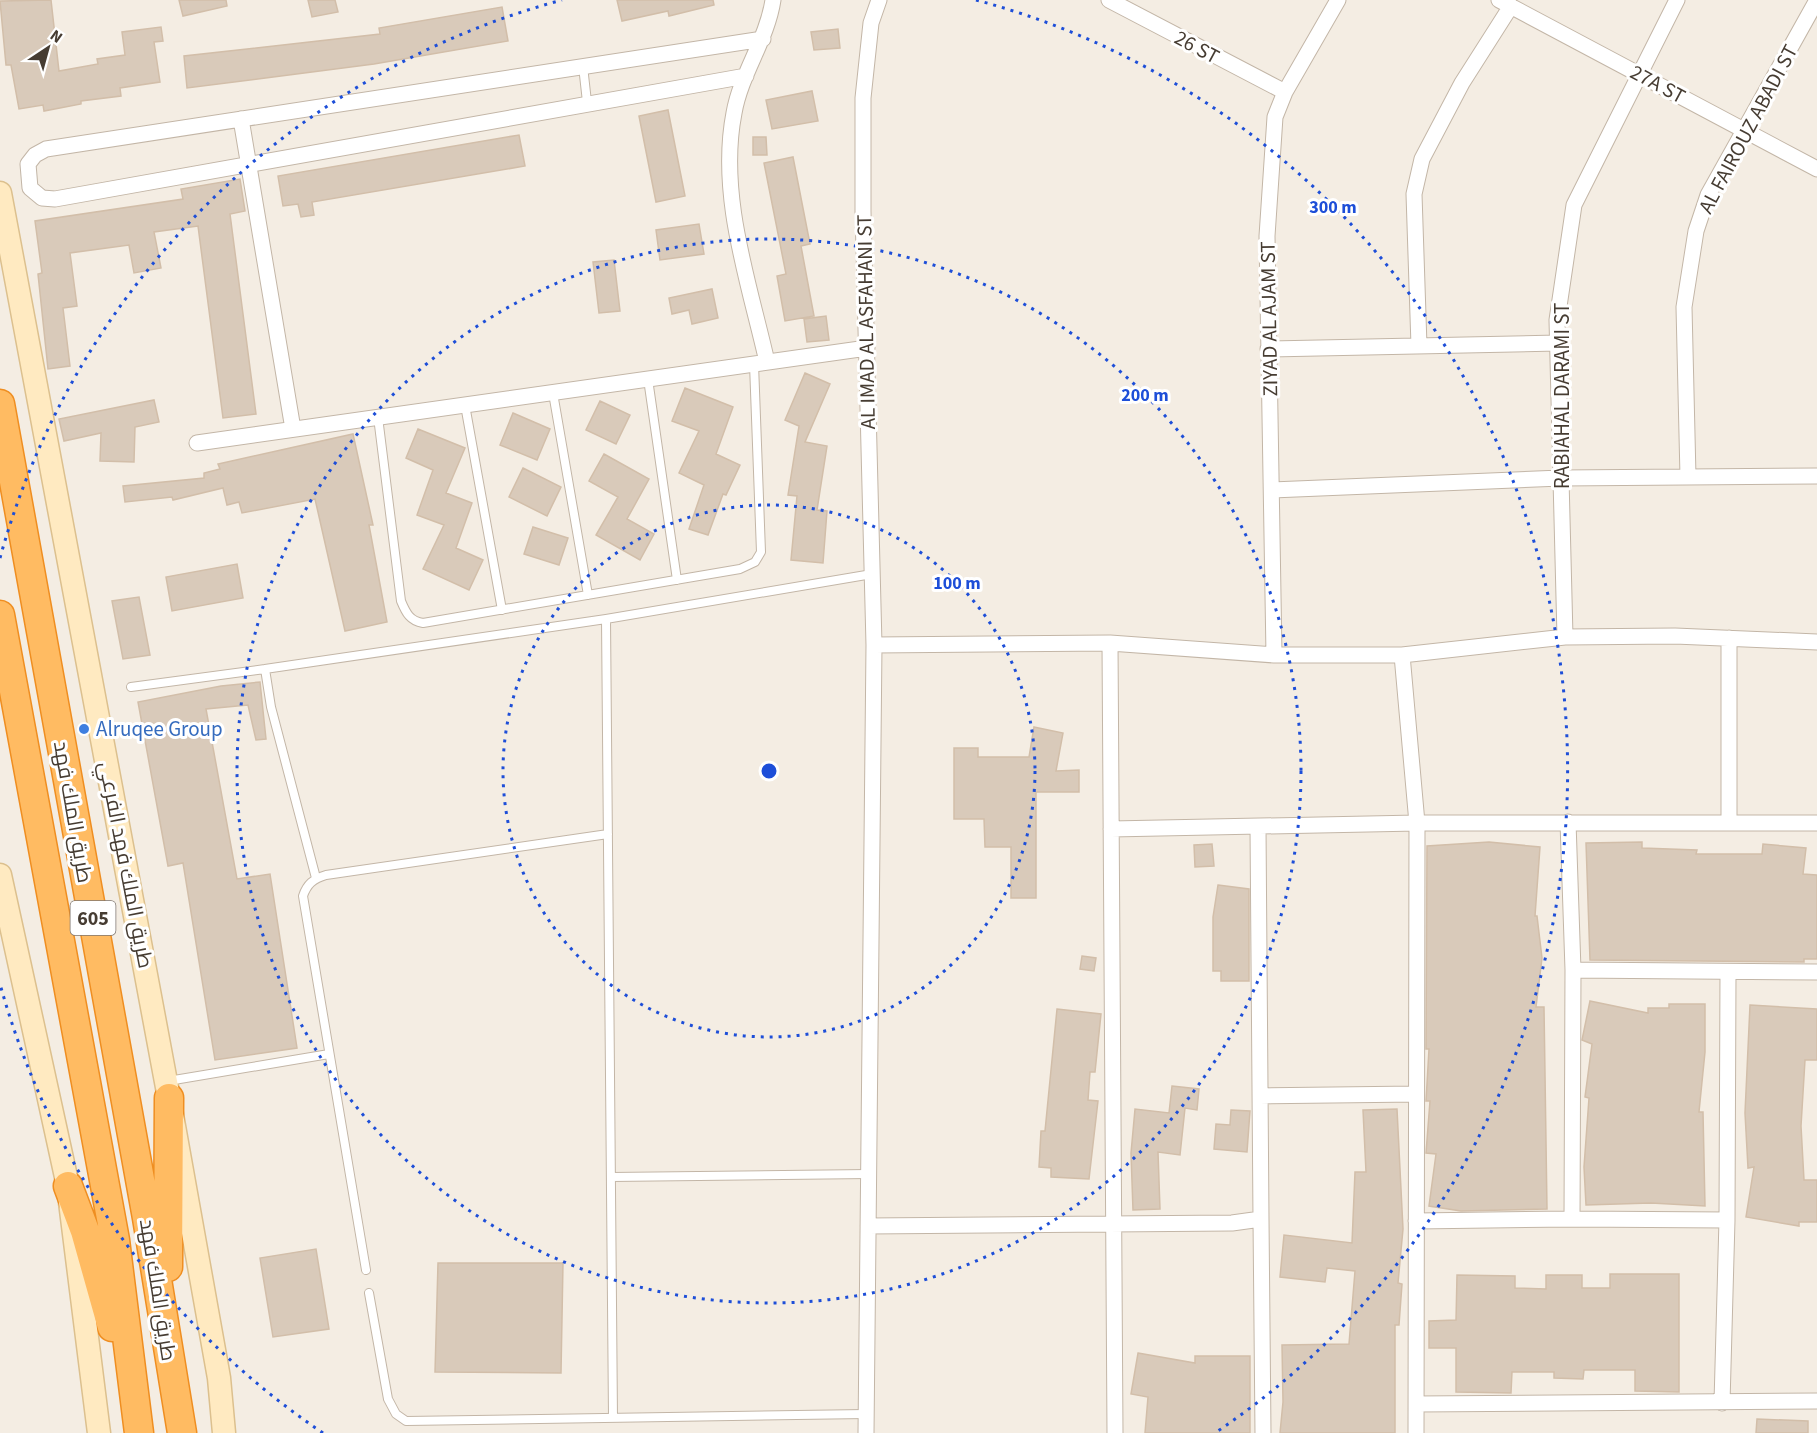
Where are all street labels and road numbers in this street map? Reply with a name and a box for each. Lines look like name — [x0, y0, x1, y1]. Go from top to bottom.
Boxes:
street label: 26 ST — [1169, 23, 1225, 71]
street label: AL FAIROUZ ABADI ST — [1691, 39, 1805, 219]
street label: 27A ST — [1625, 57, 1691, 111]
street label: AL IMAD AL ASFAHANI ST — [849, 214, 883, 430]
street label: ZIYAD AL AJAM ST — [1253, 241, 1285, 397]
street label: RABIAHAL DARAMI ST — [1547, 303, 1577, 489]
street label: طريق الملك فهد — [46, 739, 100, 885]
street label: طريق الملك فهد الفرعي — [90, 759, 161, 971]
road number: 605 — [70, 901, 116, 935]
street label: طريق الملك فهد — [132, 1217, 184, 1363]

